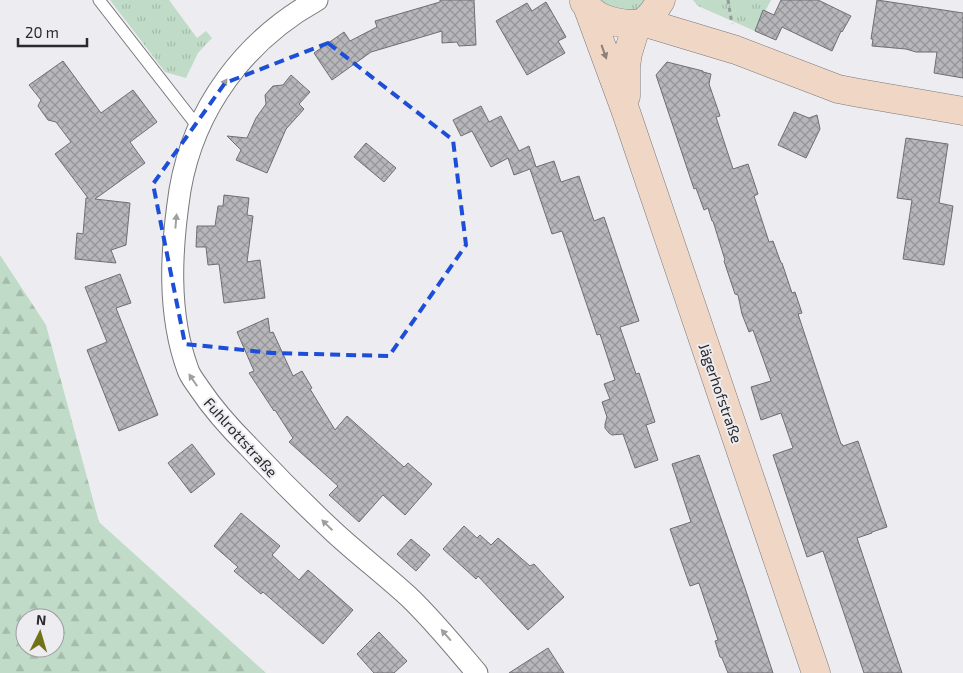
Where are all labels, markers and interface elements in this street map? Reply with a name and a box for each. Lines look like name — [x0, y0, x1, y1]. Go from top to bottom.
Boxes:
scale bar — [18, 15, 86, 47]
text: 20 m — [25, 23, 59, 41]
one-way arrow — [600, 45, 608, 60]
one-way arrow — [218, 79, 228, 92]
one-way arrow — [172, 213, 180, 229]
street label: Jägerhofstraße — [695, 341, 747, 445]
one-way arrow — [188, 373, 198, 387]
street label: Fuhlrottstraße — [200, 393, 282, 481]
one-way arrow — [321, 519, 333, 531]
north arrow — [15, 608, 65, 658]
text: N — [35, 611, 47, 628]
one-way arrow — [440, 629, 451, 642]

